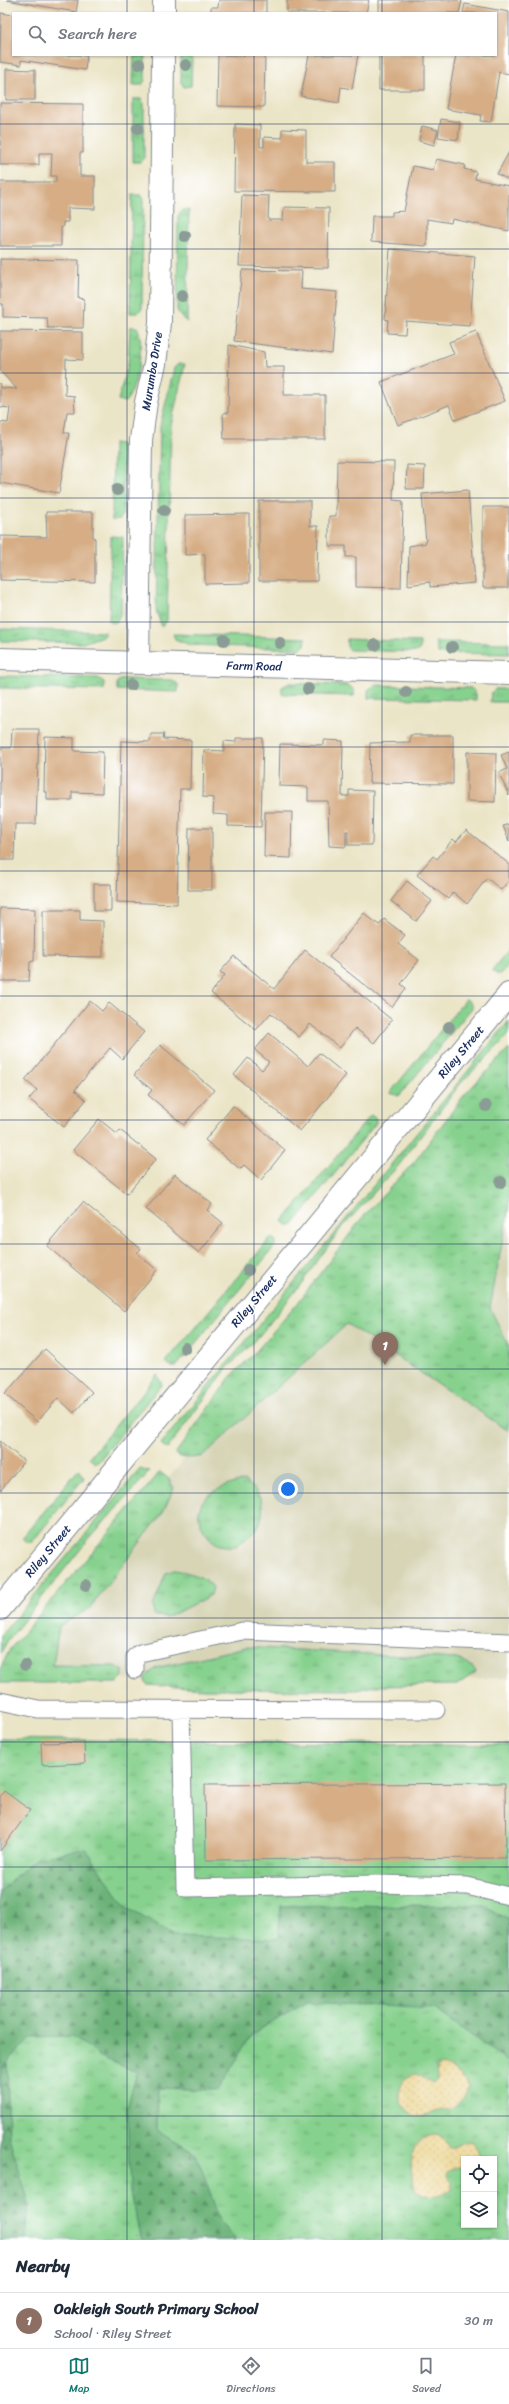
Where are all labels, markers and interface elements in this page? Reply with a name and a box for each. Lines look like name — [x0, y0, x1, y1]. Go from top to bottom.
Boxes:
search box — [12, 12, 497, 56]
text: Search here — [58, 21, 137, 47]
icon: search — [26, 23, 48, 45]
street label: Murumba Drive — [135, 330, 169, 412]
street label: Farm Road — [226, 655, 283, 677]
street label: Riley Street — [432, 1020, 490, 1084]
street label: Riley Street — [225, 1269, 283, 1333]
pin: 1 — [372, 1332, 398, 1365]
your location — [278, 1479, 298, 1499]
street label: Riley Street — [19, 1519, 77, 1583]
map controls — [461, 2156, 497, 2228]
button: locate — [461, 2156, 497, 2192]
button: layers — [461, 2192, 497, 2228]
text: Nearby — [16, 2251, 70, 2281]
text: Oakleigh South Primary School — [54, 2296, 258, 2322]
text: 1 — [26, 2309, 32, 2332]
text: 30 m — [464, 2309, 493, 2332]
text: School · Riley Street — [54, 2322, 172, 2345]
tab: Map — [68, 2355, 90, 2398]
tab: Directions — [226, 2355, 276, 2398]
tab: Saved — [412, 2355, 441, 2398]

